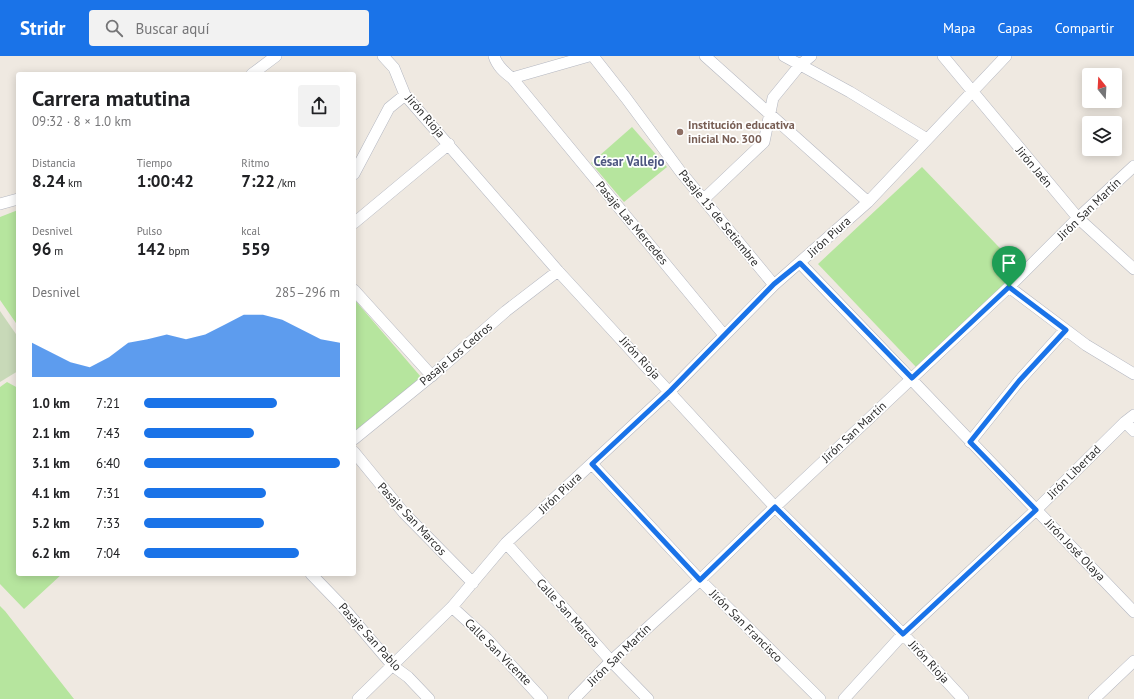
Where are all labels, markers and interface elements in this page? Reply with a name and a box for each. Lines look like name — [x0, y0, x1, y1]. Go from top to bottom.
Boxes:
search box — [89, 10, 369, 46]
text: Stridr — [20, 16, 65, 40]
icon: search — [103, 17, 125, 39]
text: Buscar aquí — [135, 19, 209, 38]
text: Mapa — [943, 19, 976, 37]
text: Capas — [998, 19, 1033, 37]
text: Compartir — [1055, 19, 1114, 37]
north arrow — [1082, 68, 1122, 108]
map controls — [1082, 68, 1122, 156]
text: Carrera matutina — [32, 84, 190, 112]
button: share — [298, 85, 340, 127]
street label: Jirón Rioja — [402, 90, 448, 141]
text: 09:32 · 8 × 1.0 km — [32, 113, 131, 130]
button: layers — [1082, 116, 1122, 156]
place label: Institución educativa inicial No. 300 — [688, 117, 795, 146]
marker: Institución educativa inicial No. 300 — [675, 127, 685, 137]
street label: Jirón Jaén — [1012, 142, 1056, 190]
district label: César Vallejo — [593, 153, 665, 170]
text: Distancia — [32, 156, 75, 170]
text: Tiempo — [137, 156, 172, 170]
text: Ritmo — [241, 156, 269, 170]
street label: Pasaje 15 de Setiembre — [676, 166, 763, 269]
text: 8.24 — [32, 170, 65, 192]
text: 1:00:42 — [137, 170, 194, 192]
text: 7:22 — [241, 170, 275, 192]
street label: Jirón San Martín — [1053, 174, 1124, 243]
text: km — [65, 176, 82, 190]
text: /km — [275, 176, 296, 190]
street label: Pasaje Las Mercedes — [593, 178, 672, 268]
street label: Jirón Piura — [803, 213, 854, 261]
text: Desnivel — [32, 224, 72, 238]
text: Pulso — [137, 224, 162, 238]
text: kcal — [241, 224, 260, 238]
text: 96 — [32, 238, 51, 260]
text: 142 — [137, 238, 166, 260]
text: 559 — [241, 238, 270, 260]
text: m — [51, 244, 63, 258]
text: bpm — [166, 244, 189, 258]
pin — [992, 246, 1026, 287]
icon: arrive — [998, 252, 1020, 274]
text: Desnivel — [32, 284, 80, 301]
text: 285–296 m — [275, 284, 340, 301]
street label: Pasaje Los Cedros — [416, 319, 495, 388]
street label: Jirón Rioja — [616, 332, 664, 382]
text: 1.0 km — [32, 395, 70, 412]
text: 7:21 — [96, 395, 120, 412]
street label: Jirón San Martín — [818, 398, 889, 466]
text: 2.1 km — [32, 425, 70, 442]
text: 7:43 — [96, 425, 120, 442]
street label: Jirón Libertad — [1043, 442, 1104, 502]
text: 3.1 km — [32, 455, 70, 472]
text: 6:40 — [96, 455, 120, 472]
street label: Jirón Piura — [534, 469, 584, 517]
street label: Pasaje San Marcos — [375, 479, 450, 558]
text: 4.1 km — [32, 485, 70, 502]
text: 7:31 — [96, 485, 120, 502]
text: 5.2 km — [32, 515, 70, 532]
text: 7:33 — [96, 515, 120, 532]
street label: Jirón José Olaya — [1041, 515, 1109, 584]
text: 6.2 km — [32, 545, 70, 562]
text: 7:04 — [96, 545, 120, 562]
street label: Calle San Marcos — [534, 575, 603, 650]
street label: Jirón San Francisco — [706, 585, 786, 665]
street label: Pasaje San Pablo — [336, 600, 405, 674]
street label: Calle San Vicente — [462, 615, 535, 688]
street label: Jirón San Martín — [583, 620, 654, 689]
street label: Jirón Rioja — [905, 636, 953, 686]

